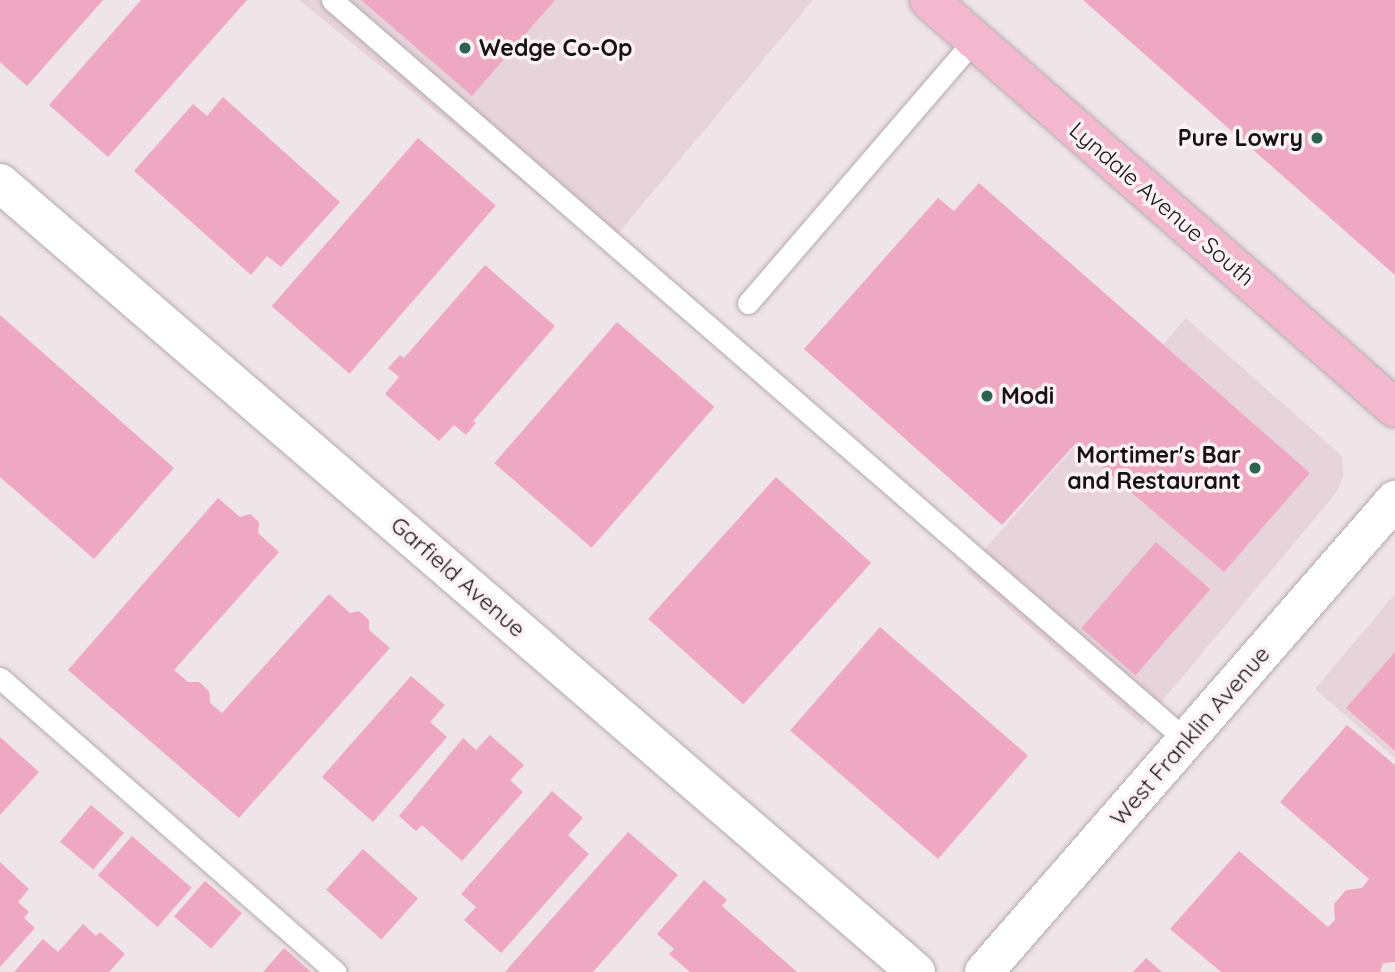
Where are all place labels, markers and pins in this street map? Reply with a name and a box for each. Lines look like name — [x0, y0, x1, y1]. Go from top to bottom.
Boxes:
place label: Wedge Co-Op — [479, 34, 632, 62]
marker: Wedge Co-Op — [457, 40, 473, 56]
place label: Pure Lowry — [1178, 124, 1303, 152]
marker: Pure Lowry — [1309, 130, 1325, 146]
place label: Modi — [1001, 382, 1054, 410]
marker: Modi — [979, 388, 995, 404]
place label: Mortimer's Bar and Restaurant — [1067, 441, 1241, 495]
marker: Mortimer's Bar and Restaurant — [1247, 460, 1263, 476]

